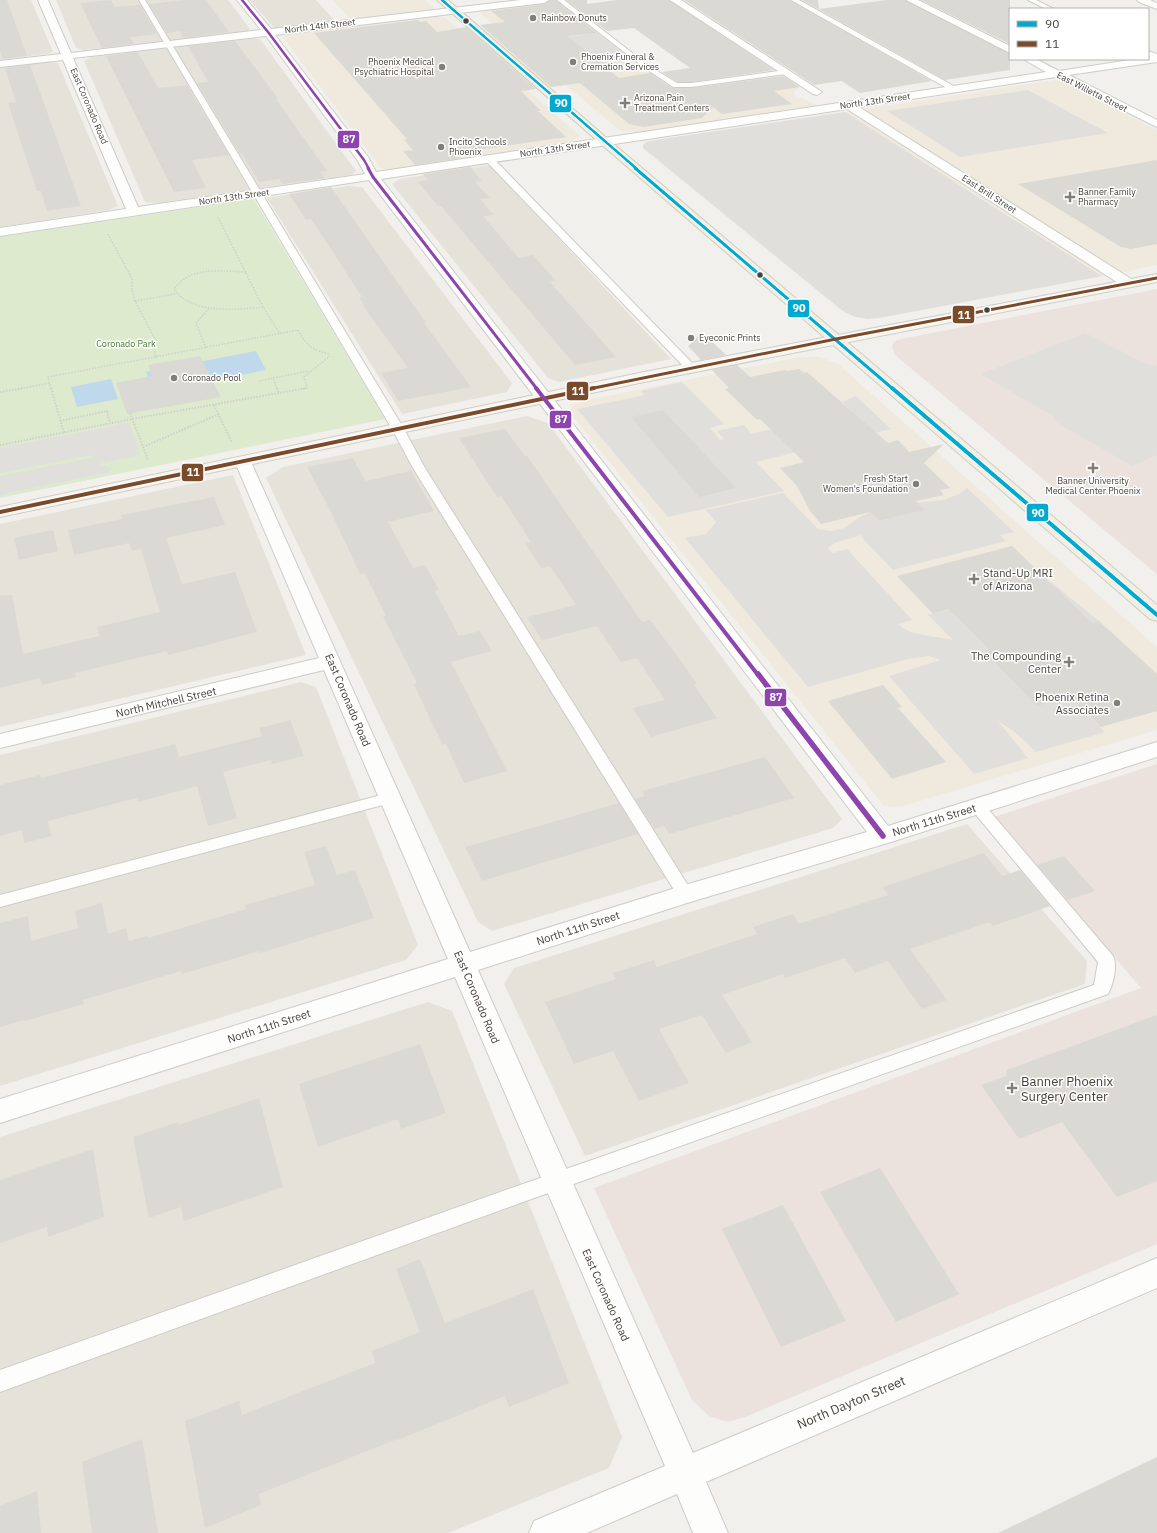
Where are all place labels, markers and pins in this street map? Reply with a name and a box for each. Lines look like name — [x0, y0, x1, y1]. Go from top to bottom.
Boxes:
place label: Rainbow Donuts — [541, 12, 607, 23]
marker: Rainbow Donuts — [528, 13, 538, 23]
unlabelled marker — [461, 16, 471, 26]
place label: Phoenix Funeral & Cremation Services — [581, 51, 659, 72]
place label: Phoenix Medical Psychiatric Hospital — [354, 56, 435, 77]
marker: Phoenix Funeral & Cremation Services — [568, 57, 578, 67]
marker: Phoenix Medical Psychiatric Hospital — [437, 62, 447, 72]
place label: Arizona Pain Treatment Centers — [634, 92, 710, 113]
marker: Arizona Pain Treatment Centers — [619, 97, 631, 109]
place label: Incito Schools Phoenix — [449, 136, 507, 157]
marker: Incito Schools Phoenix — [436, 142, 446, 152]
place label: Banner Family Pharmacy — [1078, 186, 1136, 207]
marker: Banner Family Pharmacy — [1065, 192, 1075, 202]
unlabelled marker — [755, 270, 765, 280]
unlabelled marker — [982, 305, 992, 315]
place label: Eyeconic Prints — [699, 332, 761, 343]
marker: Eyeconic Prints — [686, 333, 696, 343]
place label: Coronado Pool — [182, 372, 242, 383]
marker: Coronado Pool — [169, 373, 179, 383]
marker: Banner University Medical Center Phoenix — [1087, 462, 1099, 474]
place label: Fresh Start Women's Foundation — [823, 473, 908, 494]
place label: Banner University Medical Center Phoenix — [1045, 475, 1141, 496]
marker: Fresh Start Women's Foundation — [911, 479, 921, 489]
place label: Stand-Up MRI of Arizona — [983, 566, 1053, 593]
marker: Stand-Up MRI of Arizona — [968, 573, 980, 585]
place label: The Compounding Center — [971, 649, 1061, 676]
marker: The Compounding Center — [1064, 657, 1074, 667]
place label: Phoenix Retina Associates — [1035, 690, 1109, 717]
marker: Phoenix Retina Associates — [1112, 698, 1122, 708]
place label: Banner Phoenix Surgery Center — [1021, 1073, 1113, 1105]
marker: Banner Phoenix Surgery Center — [1006, 1082, 1018, 1094]

